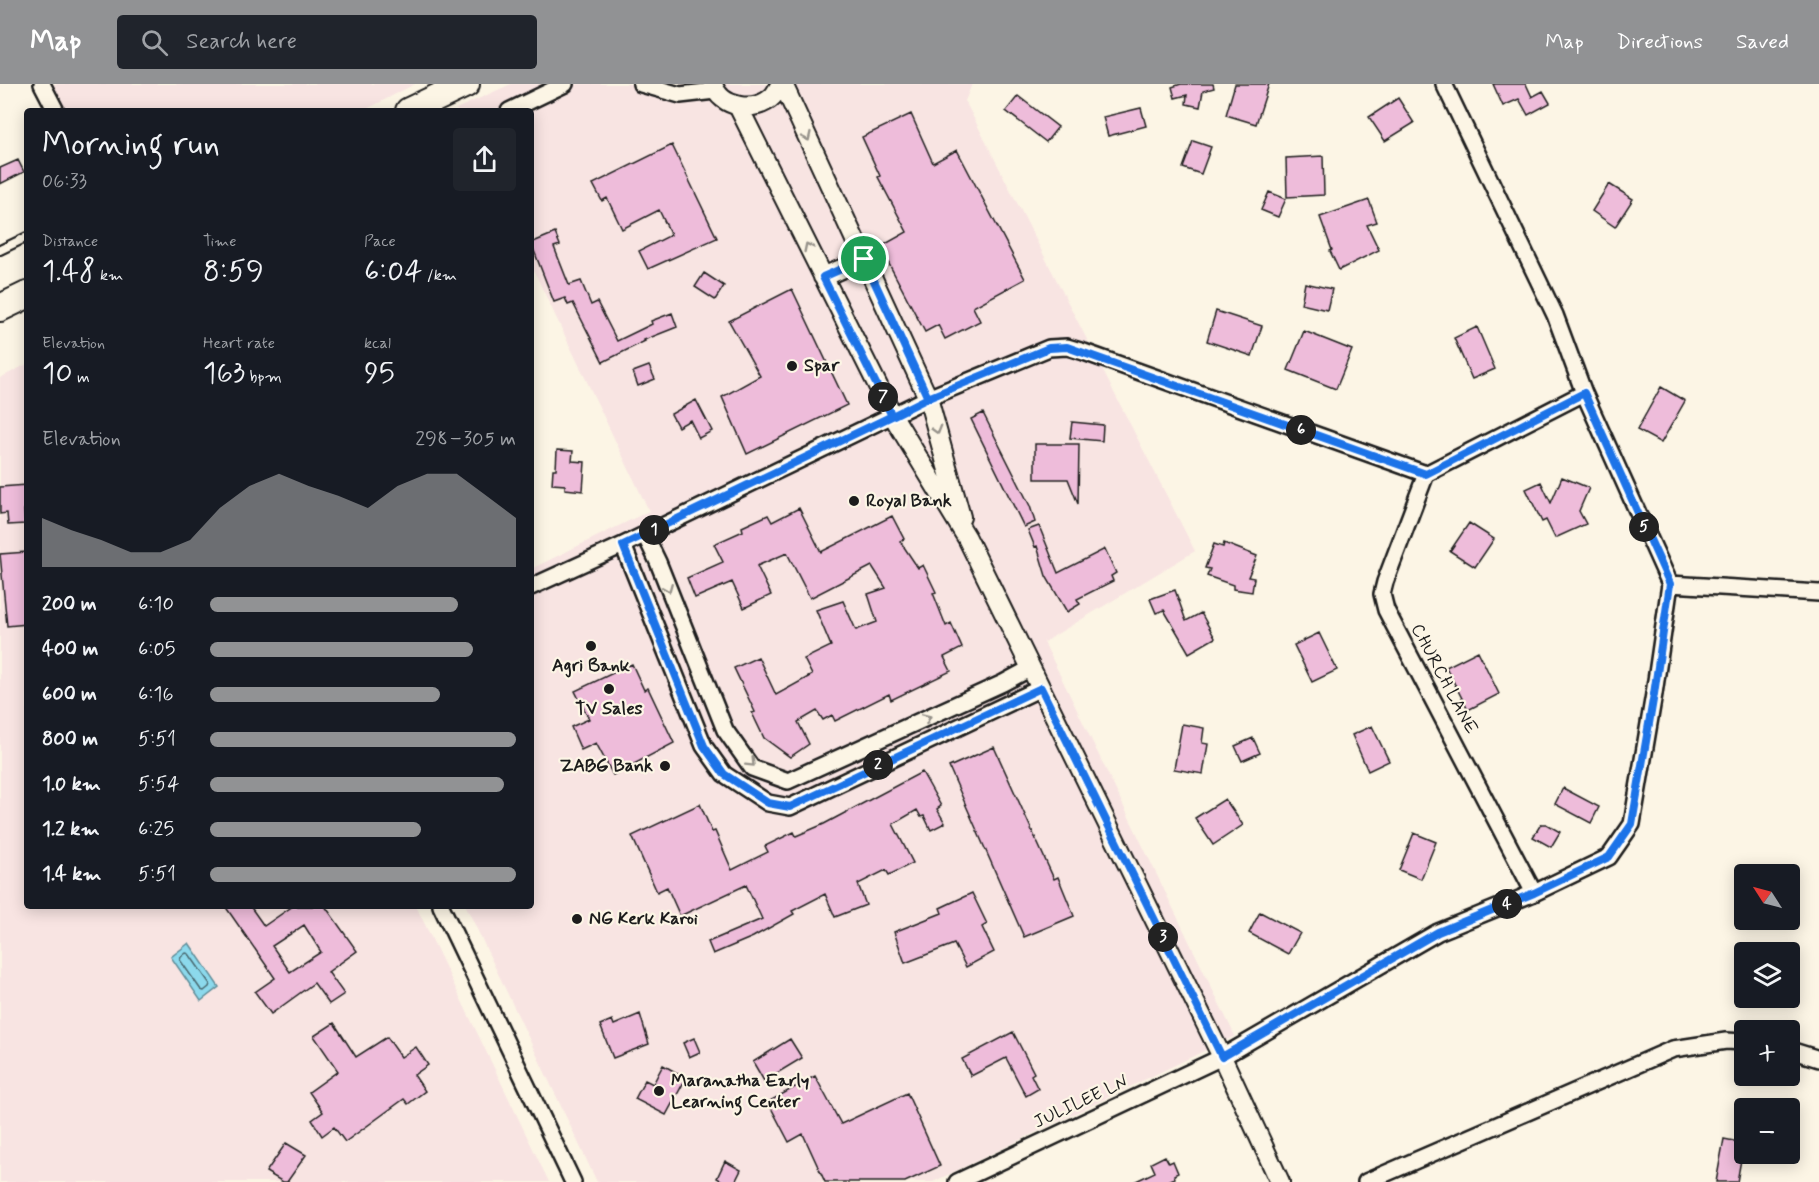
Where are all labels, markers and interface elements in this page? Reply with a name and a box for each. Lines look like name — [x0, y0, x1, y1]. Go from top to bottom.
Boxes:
search box — [117, 15, 537, 69]
text: Map — [30, 24, 81, 61]
icon: search — [138, 26, 171, 59]
text: Search here — [186, 28, 297, 56]
text: Map — [1545, 28, 1584, 56]
text: Directions — [1617, 28, 1703, 56]
text: Saved — [1736, 28, 1789, 56]
text: Morning run — [42, 123, 220, 167]
button: share — [453, 128, 516, 191]
one-way arrow — [800, 131, 812, 142]
text: 06:33 — [42, 168, 87, 195]
text: Distance — [42, 231, 98, 252]
text: Time — [203, 231, 237, 252]
text: Pace — [364, 231, 396, 252]
pin — [838, 233, 889, 284]
one-way arrow — [804, 242, 816, 253]
icon: arrive — [847, 242, 880, 275]
text: 1.48 — [42, 252, 96, 291]
text: 8:59 — [203, 252, 264, 291]
text: 6:04 — [364, 252, 422, 291]
text: km — [96, 265, 123, 286]
text: /km — [422, 265, 457, 286]
text: Elevation — [42, 333, 105, 354]
text: Heart rate — [203, 333, 275, 354]
text: kcal — [364, 333, 391, 354]
text: 10 — [42, 354, 73, 393]
text: 163 — [203, 354, 245, 393]
text: 95 — [364, 354, 395, 393]
place label: Spar — [804, 354, 840, 378]
marker: Spar — [785, 359, 799, 373]
text: m — [73, 367, 90, 388]
text: bpm — [245, 367, 282, 388]
pin: 7 — [868, 382, 898, 412]
text: 7 — [878, 386, 888, 407]
pin: 6 — [1286, 415, 1316, 445]
text: 6 — [1297, 419, 1305, 440]
one-way arrow — [930, 425, 942, 435]
text: Elevation — [42, 426, 121, 453]
text: 298–305 m — [415, 426, 516, 453]
place label: Royal Bank — [866, 489, 952, 513]
marker: Royal Bank — [847, 494, 861, 508]
pin: 5 — [1629, 512, 1659, 542]
pin: 1 — [639, 515, 669, 545]
text: 5 — [1639, 516, 1649, 537]
text: 1 — [650, 519, 658, 540]
one-way arrow — [661, 582, 673, 593]
text: 200 m — [42, 591, 97, 618]
text: 6:10 — [138, 591, 174, 618]
street label: CHURCH LANE — [1405, 620, 1483, 739]
text: 400 m — [42, 636, 98, 663]
text: 6:05 — [138, 636, 175, 663]
marker: Agri Bank — [584, 639, 598, 653]
place label: Agri Bank — [552, 654, 631, 678]
text: 600 m — [42, 681, 97, 708]
text: 6:16 — [138, 681, 174, 708]
marker: TV Sales — [602, 682, 616, 696]
place label: TV Sales — [575, 697, 643, 721]
one-way arrow — [920, 713, 931, 725]
text: 800 m — [42, 726, 98, 753]
text: 5:51 — [138, 726, 176, 753]
pin: 2 — [863, 750, 893, 780]
place label: ZABG Bank — [560, 754, 653, 778]
text: 2 — [874, 754, 882, 775]
one-way arrow — [744, 756, 754, 767]
marker: ZABG Bank — [658, 759, 672, 773]
text: 1.0 km — [42, 771, 101, 798]
text: 5:54 — [138, 771, 179, 798]
text: 1.2 km — [42, 816, 99, 843]
text: 6:25 — [138, 816, 174, 843]
text: 1.4 km — [42, 861, 101, 888]
text: 5:51 — [138, 861, 176, 888]
north arrow — [1734, 864, 1800, 930]
map controls — [1734, 864, 1800, 1164]
pin: 4 — [1492, 889, 1522, 919]
text: 4 — [1502, 893, 1512, 914]
place label: NG Kerk Karoi — [589, 907, 698, 931]
marker: NG Kerk Karoi — [570, 912, 584, 926]
pin: 3 — [1148, 922, 1178, 952]
text: 3 — [1159, 926, 1167, 947]
button: layers — [1734, 942, 1800, 1008]
button: + — [1734, 1020, 1800, 1086]
place label: Maranatha Early Learning Center — [671, 1069, 809, 1116]
street label: JULILEE LN — [1030, 1070, 1132, 1134]
marker: Maranatha Early Learning Center — [652, 1084, 666, 1098]
button: − — [1734, 1098, 1800, 1164]

